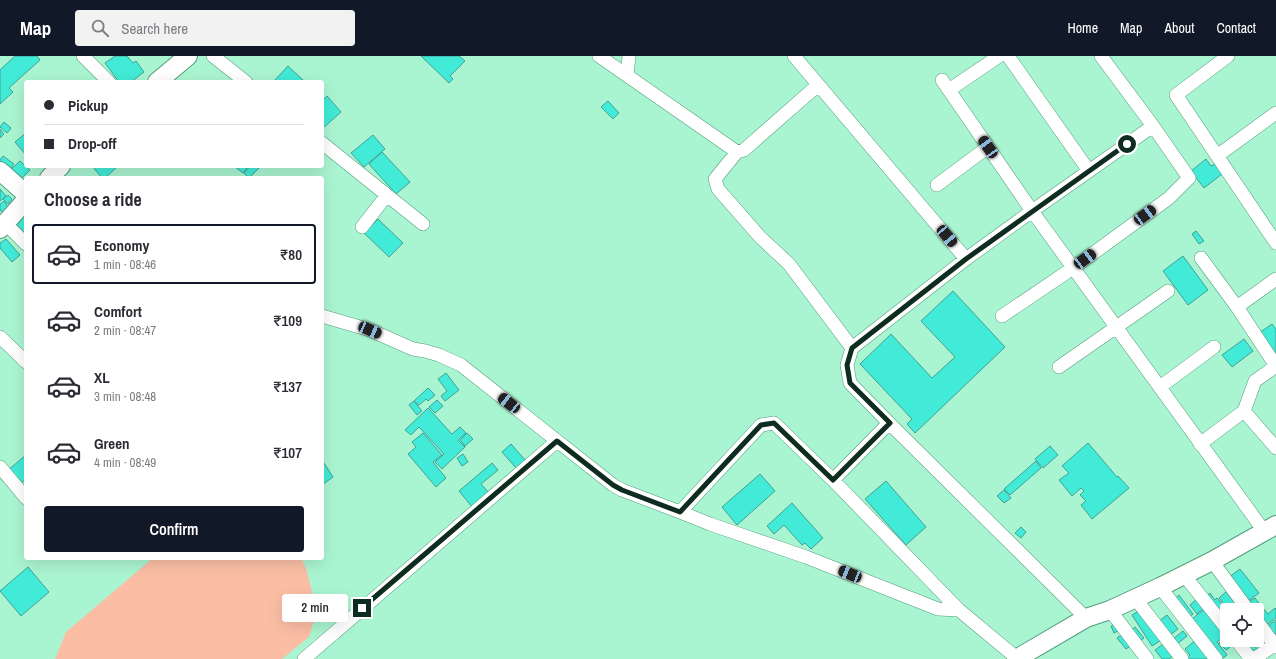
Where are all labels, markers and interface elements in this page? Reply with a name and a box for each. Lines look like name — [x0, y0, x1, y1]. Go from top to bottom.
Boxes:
search box — [75, 10, 355, 46]
text: Map — [20, 15, 51, 41]
icon: search — [89, 17, 111, 39]
text: Search here — [121, 18, 188, 39]
text: Home — [1067, 19, 1098, 37]
text: Map — [1120, 19, 1142, 37]
text: About — [1164, 19, 1194, 37]
text: Contact — [1216, 19, 1256, 37]
text: Pickup — [68, 95, 108, 116]
text: Drop-off — [68, 133, 117, 154]
car — [976, 134, 1000, 160]
route start — [1118, 135, 1136, 153]
text: Choose a ride — [44, 187, 142, 212]
car — [1132, 203, 1158, 227]
car — [935, 223, 959, 249]
text: Economy — [94, 235, 149, 256]
icon: car — [46, 236, 82, 272]
text: ₹80 — [280, 244, 302, 265]
car — [1072, 247, 1098, 271]
text: 1 min · 08:46 — [94, 256, 156, 273]
text: Comfort — [94, 301, 142, 322]
icon: car — [46, 302, 82, 338]
text: ₹109 — [273, 310, 302, 331]
car — [357, 320, 383, 340]
text: 2 min · 08:47 — [94, 322, 156, 339]
text: XL — [94, 367, 110, 388]
icon: car — [46, 368, 82, 404]
text: ₹137 — [273, 376, 302, 397]
text: 3 min · 08:48 — [94, 388, 156, 405]
car — [496, 391, 522, 415]
text: Green — [94, 433, 130, 454]
icon: car — [46, 434, 82, 470]
text: ₹107 — [273, 442, 302, 463]
text: 4 min · 08:49 — [94, 454, 156, 471]
button: Confirm — [44, 506, 304, 552]
car — [837, 564, 863, 584]
callout: 2 min — [282, 594, 348, 622]
text: 2 min — [301, 599, 329, 616]
route end — [353, 599, 371, 617]
map controls — [1220, 603, 1264, 647]
button: locate — [1220, 603, 1264, 647]

